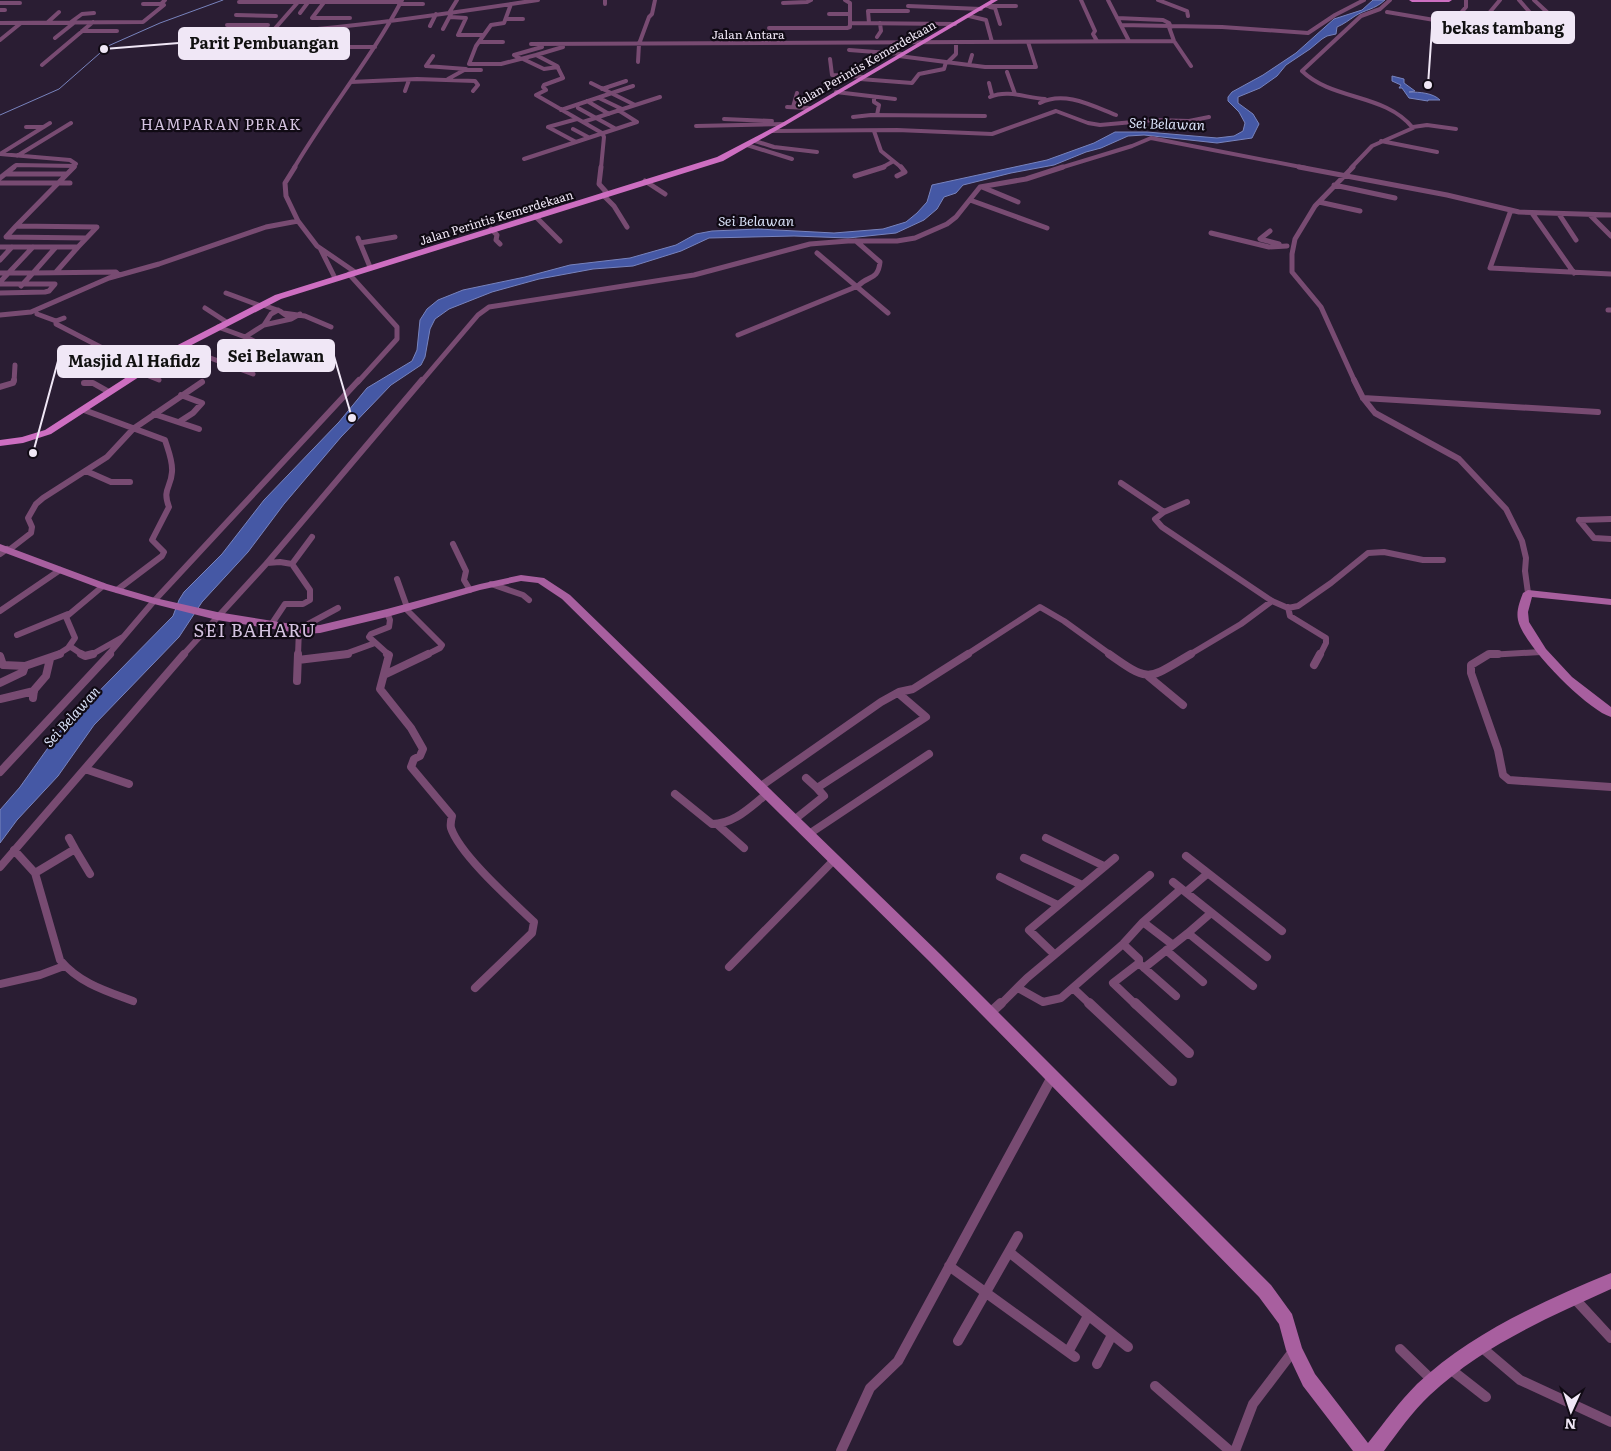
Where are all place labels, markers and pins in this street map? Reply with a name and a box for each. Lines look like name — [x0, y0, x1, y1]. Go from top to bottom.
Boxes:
callout: bekas tambang — [1432, 12, 1574, 43]
callout: Parit Pembuangan — [179, 28, 349, 59]
callout: Sei Belawan — [218, 340, 334, 371]
callout: Masjid Al Hafidz — [58, 346, 210, 377]

